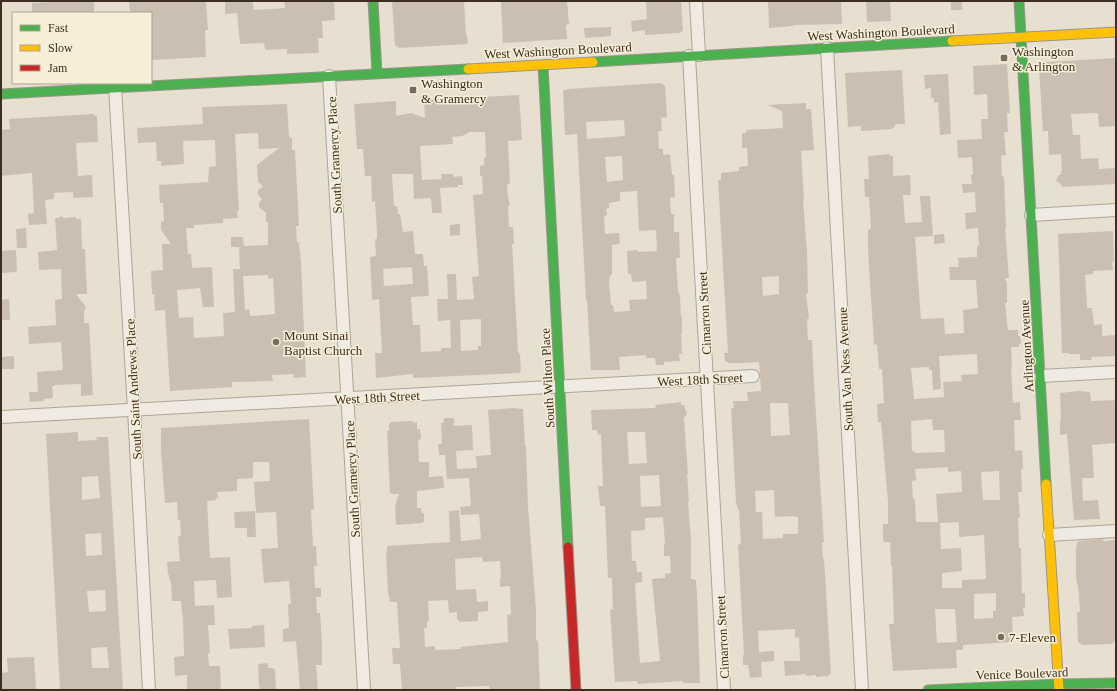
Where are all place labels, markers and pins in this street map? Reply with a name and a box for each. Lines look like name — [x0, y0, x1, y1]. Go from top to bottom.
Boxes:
place label: Washington & Arlington — [1012, 44, 1076, 74]
marker: Washington & Arlington — [999, 53, 1009, 63]
place label: Washington & Gramercy — [421, 76, 487, 106]
marker: Washington & Gramercy — [408, 85, 418, 95]
place label: Mount Sinai Baptist Church — [284, 328, 363, 358]
marker: Mount Sinai Baptist Church — [271, 337, 281, 347]
place label: 7-Eleven — [1009, 630, 1056, 645]
marker: 7-Eleven — [996, 632, 1006, 642]

